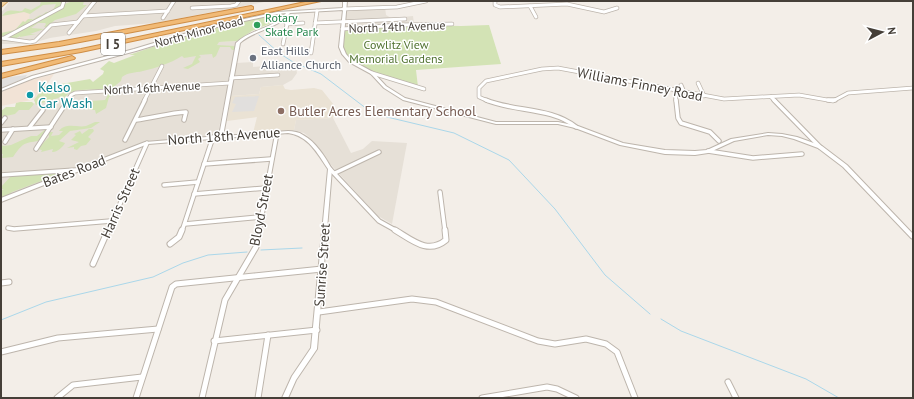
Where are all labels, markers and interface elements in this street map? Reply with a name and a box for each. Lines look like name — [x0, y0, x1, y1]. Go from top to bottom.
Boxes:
place label: Rotary Skate Park — [265, 10, 319, 39]
street label: North Minor Road — [153, 12, 245, 51]
north arrow — [862, 12, 902, 52]
street label: North 14th Avenue — [348, 17, 446, 36]
marker: Rotary Skate Park — [252, 20, 262, 30]
text: N — [885, 26, 899, 35]
road number: I 5 — [101, 33, 125, 55]
park label: Cowlitz View Memorial Gardens — [349, 37, 443, 66]
place label: East Hills Alliance Church — [261, 43, 341, 72]
marker: East Hills Alliance Church — [248, 53, 258, 63]
street label: Williams Finney Road — [576, 63, 704, 105]
street label: North 16th Avenue — [103, 77, 201, 98]
place label: Kelso Car Wash — [38, 78, 92, 112]
marker: Kelso Car Wash — [25, 90, 35, 100]
place label: Butler Acres Elementary School — [289, 102, 476, 120]
marker: Butler Acres Elementary School — [276, 106, 286, 116]
street label: North 18th Avenue — [167, 123, 281, 149]
street label: Bates Road — [40, 151, 108, 191]
street label: Harris Street — [97, 165, 144, 241]
street label: Bloyd Street — [245, 172, 277, 248]
street label: Sunrise Street — [310, 222, 334, 307]

